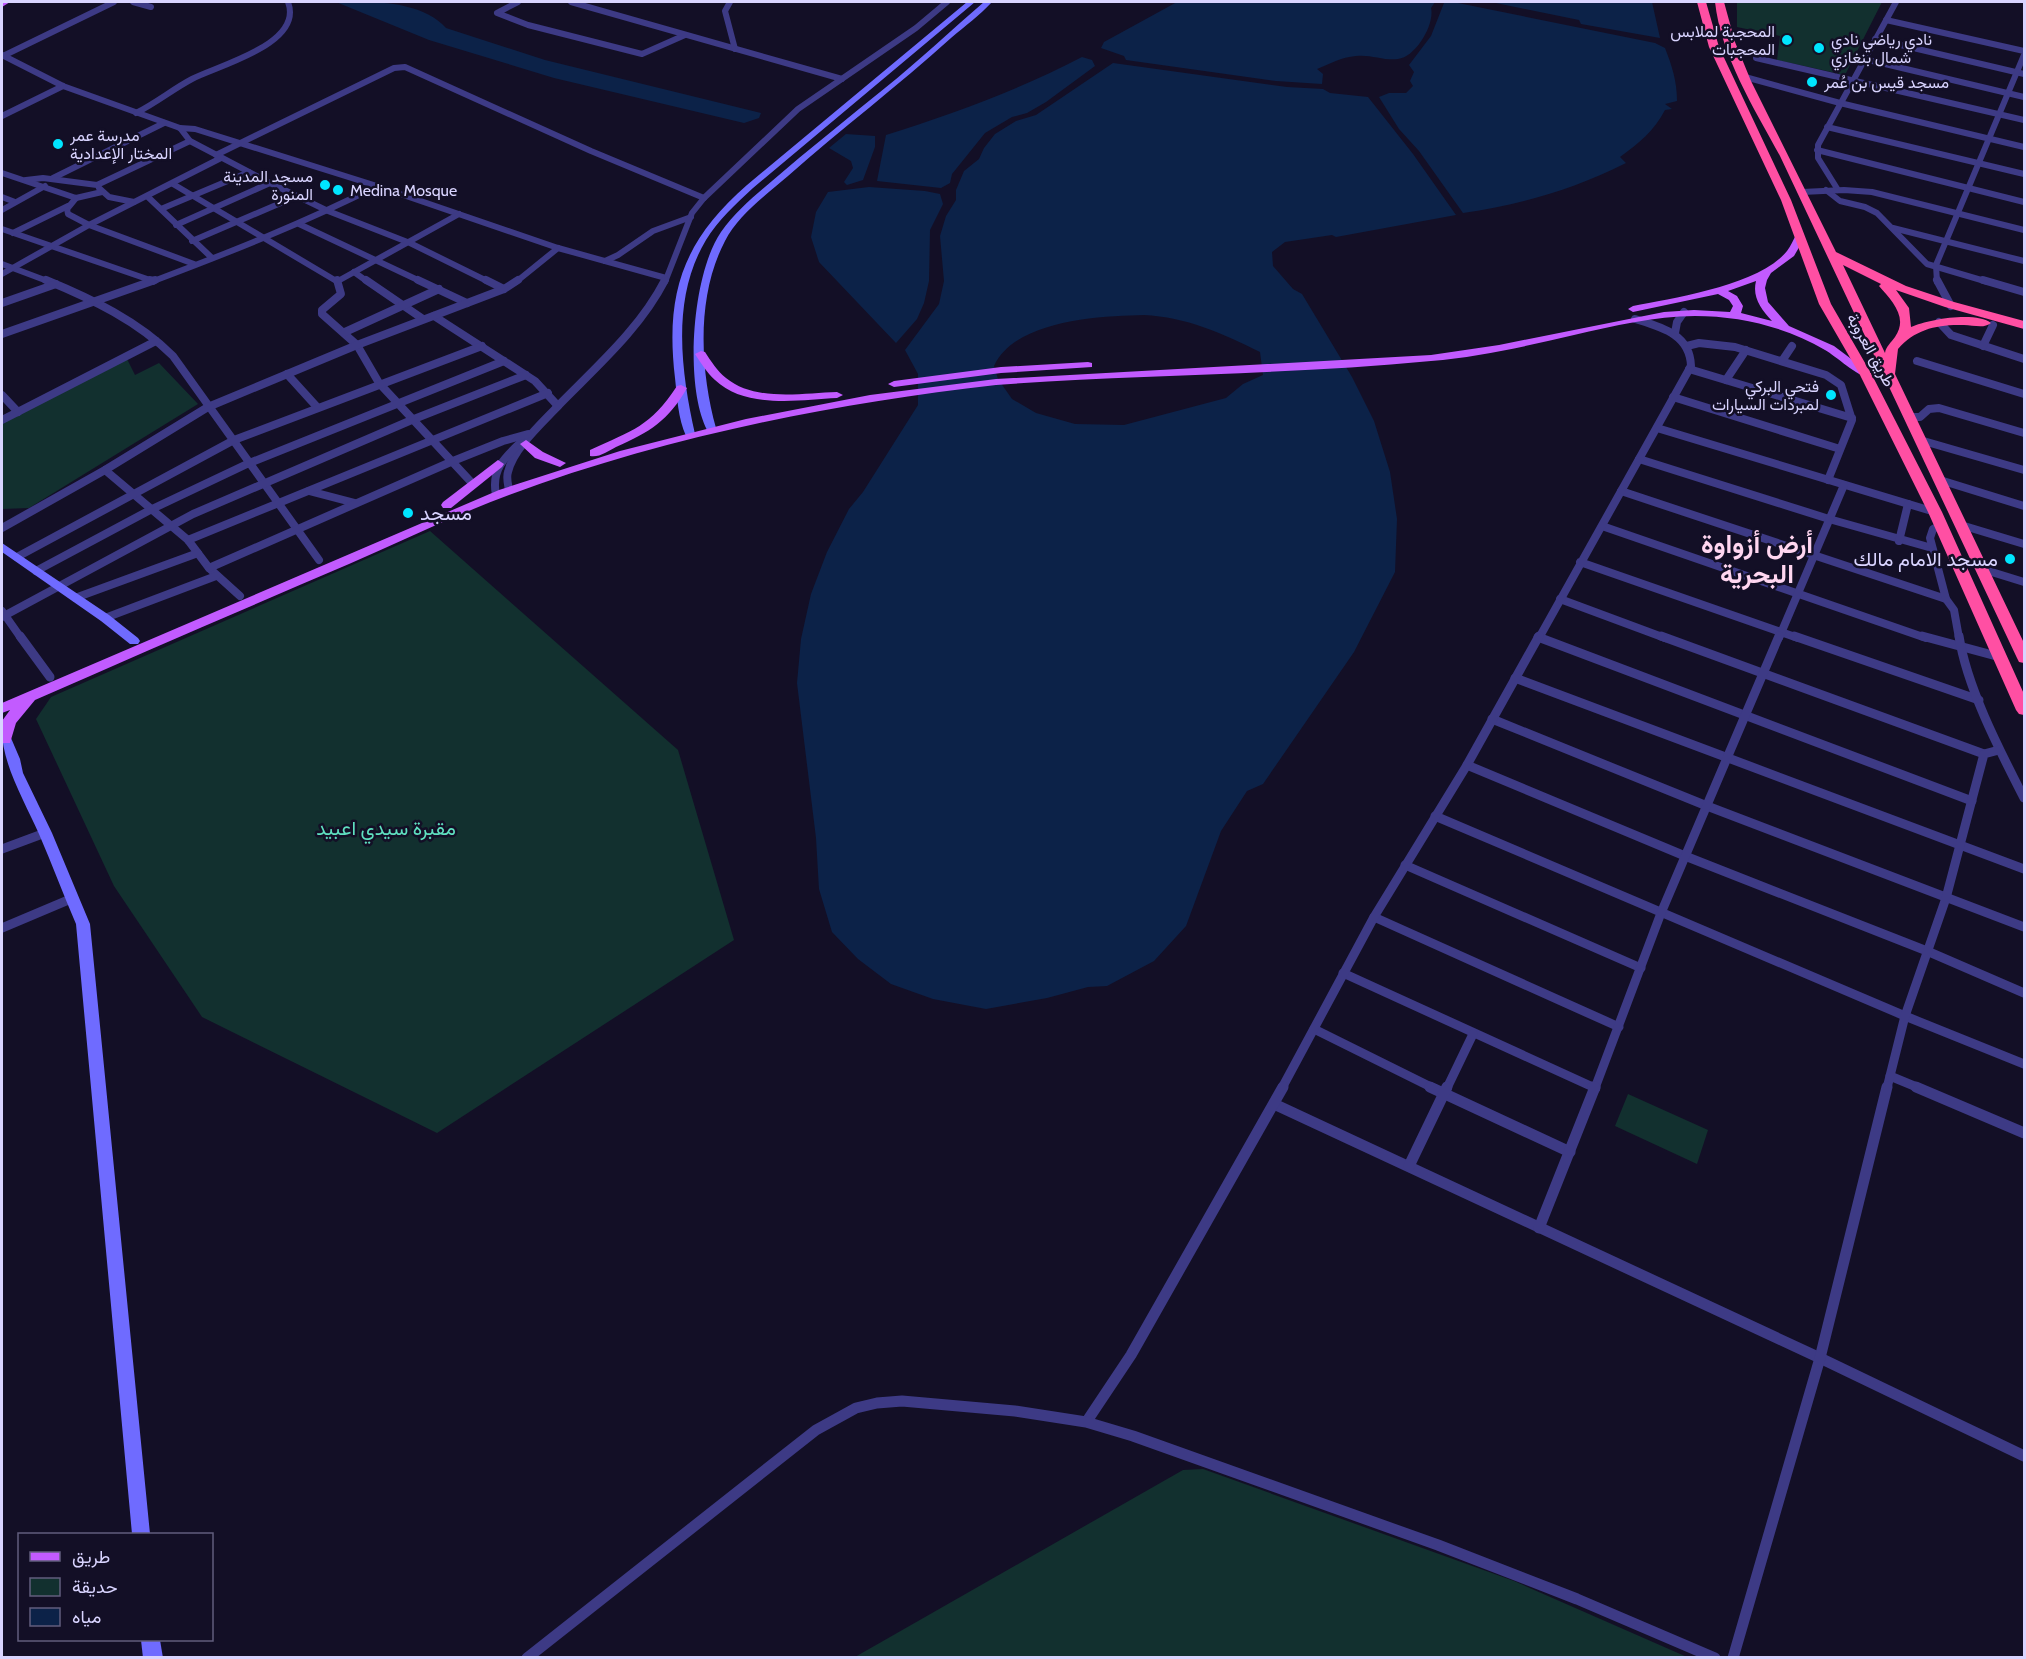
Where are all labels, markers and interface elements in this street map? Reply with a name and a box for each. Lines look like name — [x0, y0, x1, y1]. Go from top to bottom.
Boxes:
place label: المحجبة لملابس المحجبات — [1670, 22, 1775, 59]
place label: نادي رياضي نادي شمال بنغازي — [1831, 30, 1932, 71]
marker: المحجبة لملابس المحجبات — [1780, 33, 1794, 47]
marker: نادي رياضي نادي شمال بنغازي — [1812, 41, 1826, 55]
place label: مسجد قيس بن عُمر — [1823, 73, 1949, 93]
marker: مسجد قيس بن عُمر — [1805, 75, 1819, 89]
place label: مدرسة عمر المختار الإعدادية — [69, 126, 172, 164]
marker: مدرسة عمر المختار الإعدادية — [51, 137, 65, 151]
place label: مسجد المدينة المنورة — [223, 167, 313, 205]
marker: مسجد المدينة المنورة — [318, 178, 332, 192]
place label: Medina Mosque — [350, 181, 457, 200]
marker: Medina Mosque — [331, 183, 345, 197]
street label: طريق العروبة — [1842, 310, 1899, 391]
place label: فتحي البركي لمبردات السيارات — [1712, 377, 1819, 415]
marker: فتحي البركي لمبردات السيارات — [1824, 388, 1838, 402]
place label: مسجد — [420, 501, 472, 525]
marker: مسجد — [401, 506, 415, 520]
district label: أرض أزواوة البحرية — [1701, 528, 1813, 590]
place label: مسجد الامام مالك — [1854, 547, 1998, 572]
marker: مسجد الامام مالك — [2003, 552, 2017, 566]
park label: مقبرة سيدي اعبيد — [316, 816, 456, 845]
legend — [18, 1533, 213, 1641]
text: طريق — [72, 1546, 110, 1568]
text: حديقة — [72, 1576, 118, 1598]
text: مياه — [72, 1606, 101, 1628]

